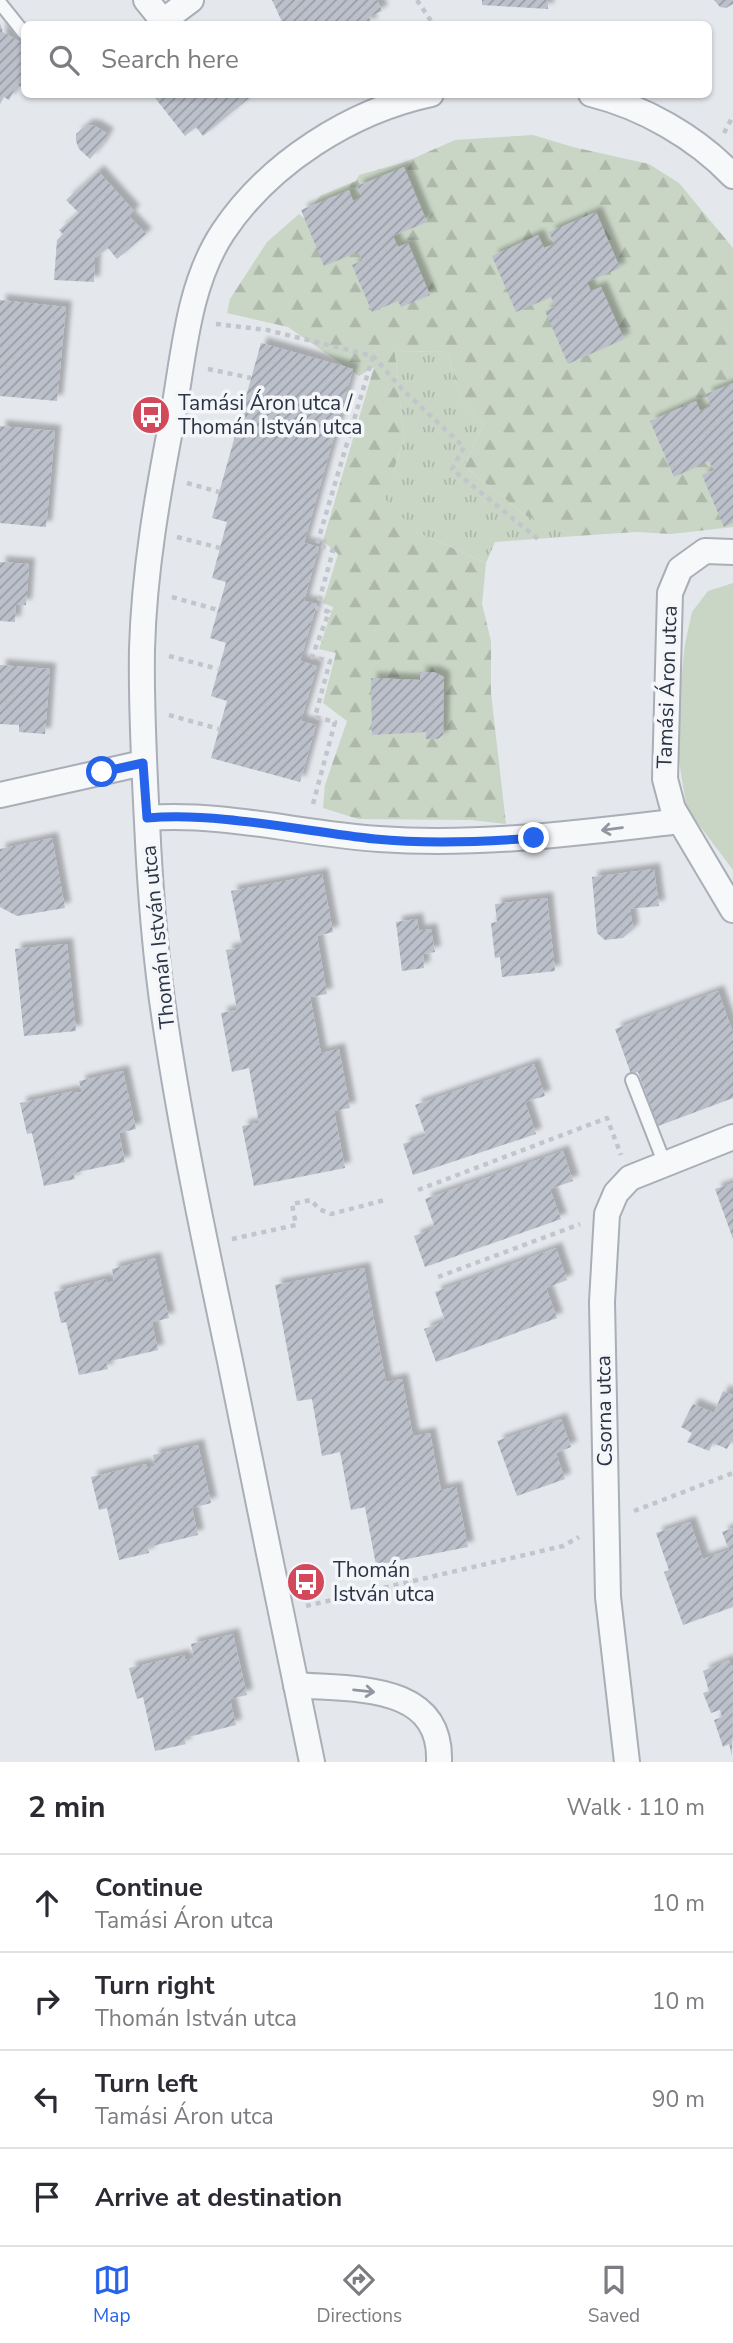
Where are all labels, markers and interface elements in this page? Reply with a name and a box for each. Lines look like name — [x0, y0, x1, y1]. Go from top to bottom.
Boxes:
search box — [21, 21, 712, 98]
icon: search — [45, 41, 83, 79]
text: Search here — [101, 42, 239, 77]
place label: Tamási Áron utca / Thomán István utca — [178, 389, 362, 441]
bus stop icon: Tamási Áron utca / Thomán István utca — [130, 394, 172, 436]
street label: Tamási Áron utca — [650, 605, 684, 769]
route start — [86, 756, 117, 787]
route end — [518, 822, 549, 853]
one-way arrow — [601, 823, 624, 836]
street label: Thomán István utca — [134, 844, 182, 1030]
street label: Csorna utca — [589, 1355, 619, 1467]
place label: Thomán István utca — [333, 1556, 435, 1608]
bus stop icon: Thomán István utca — [285, 1561, 327, 1603]
one-way arrow — [352, 1685, 374, 1698]
text: 2 min — [28, 1787, 106, 1828]
text: Walk · 110 m — [566, 1792, 705, 1823]
text: Continue — [95, 1870, 203, 1905]
icon: ahead — [28, 1884, 66, 1922]
text: 10 m — [652, 1888, 705, 1919]
text: Tamási Áron utca — [95, 1905, 274, 1936]
text: Turn right — [95, 1968, 214, 2003]
icon: right — [28, 1982, 66, 2020]
text: 10 m — [652, 1986, 705, 2017]
text: Thomán István utca — [95, 2003, 297, 2034]
text: Turn left — [95, 2066, 198, 2101]
icon: left — [28, 2080, 66, 2118]
text: 90 m — [652, 2084, 705, 2115]
text: Tamási Áron utca — [95, 2101, 274, 2132]
icon: arrive — [28, 2178, 66, 2216]
text: Arrive at destination — [95, 2180, 342, 2215]
tab: Map — [93, 2261, 131, 2329]
tab: Directions — [316, 2261, 402, 2329]
tab: Saved — [588, 2261, 640, 2329]

